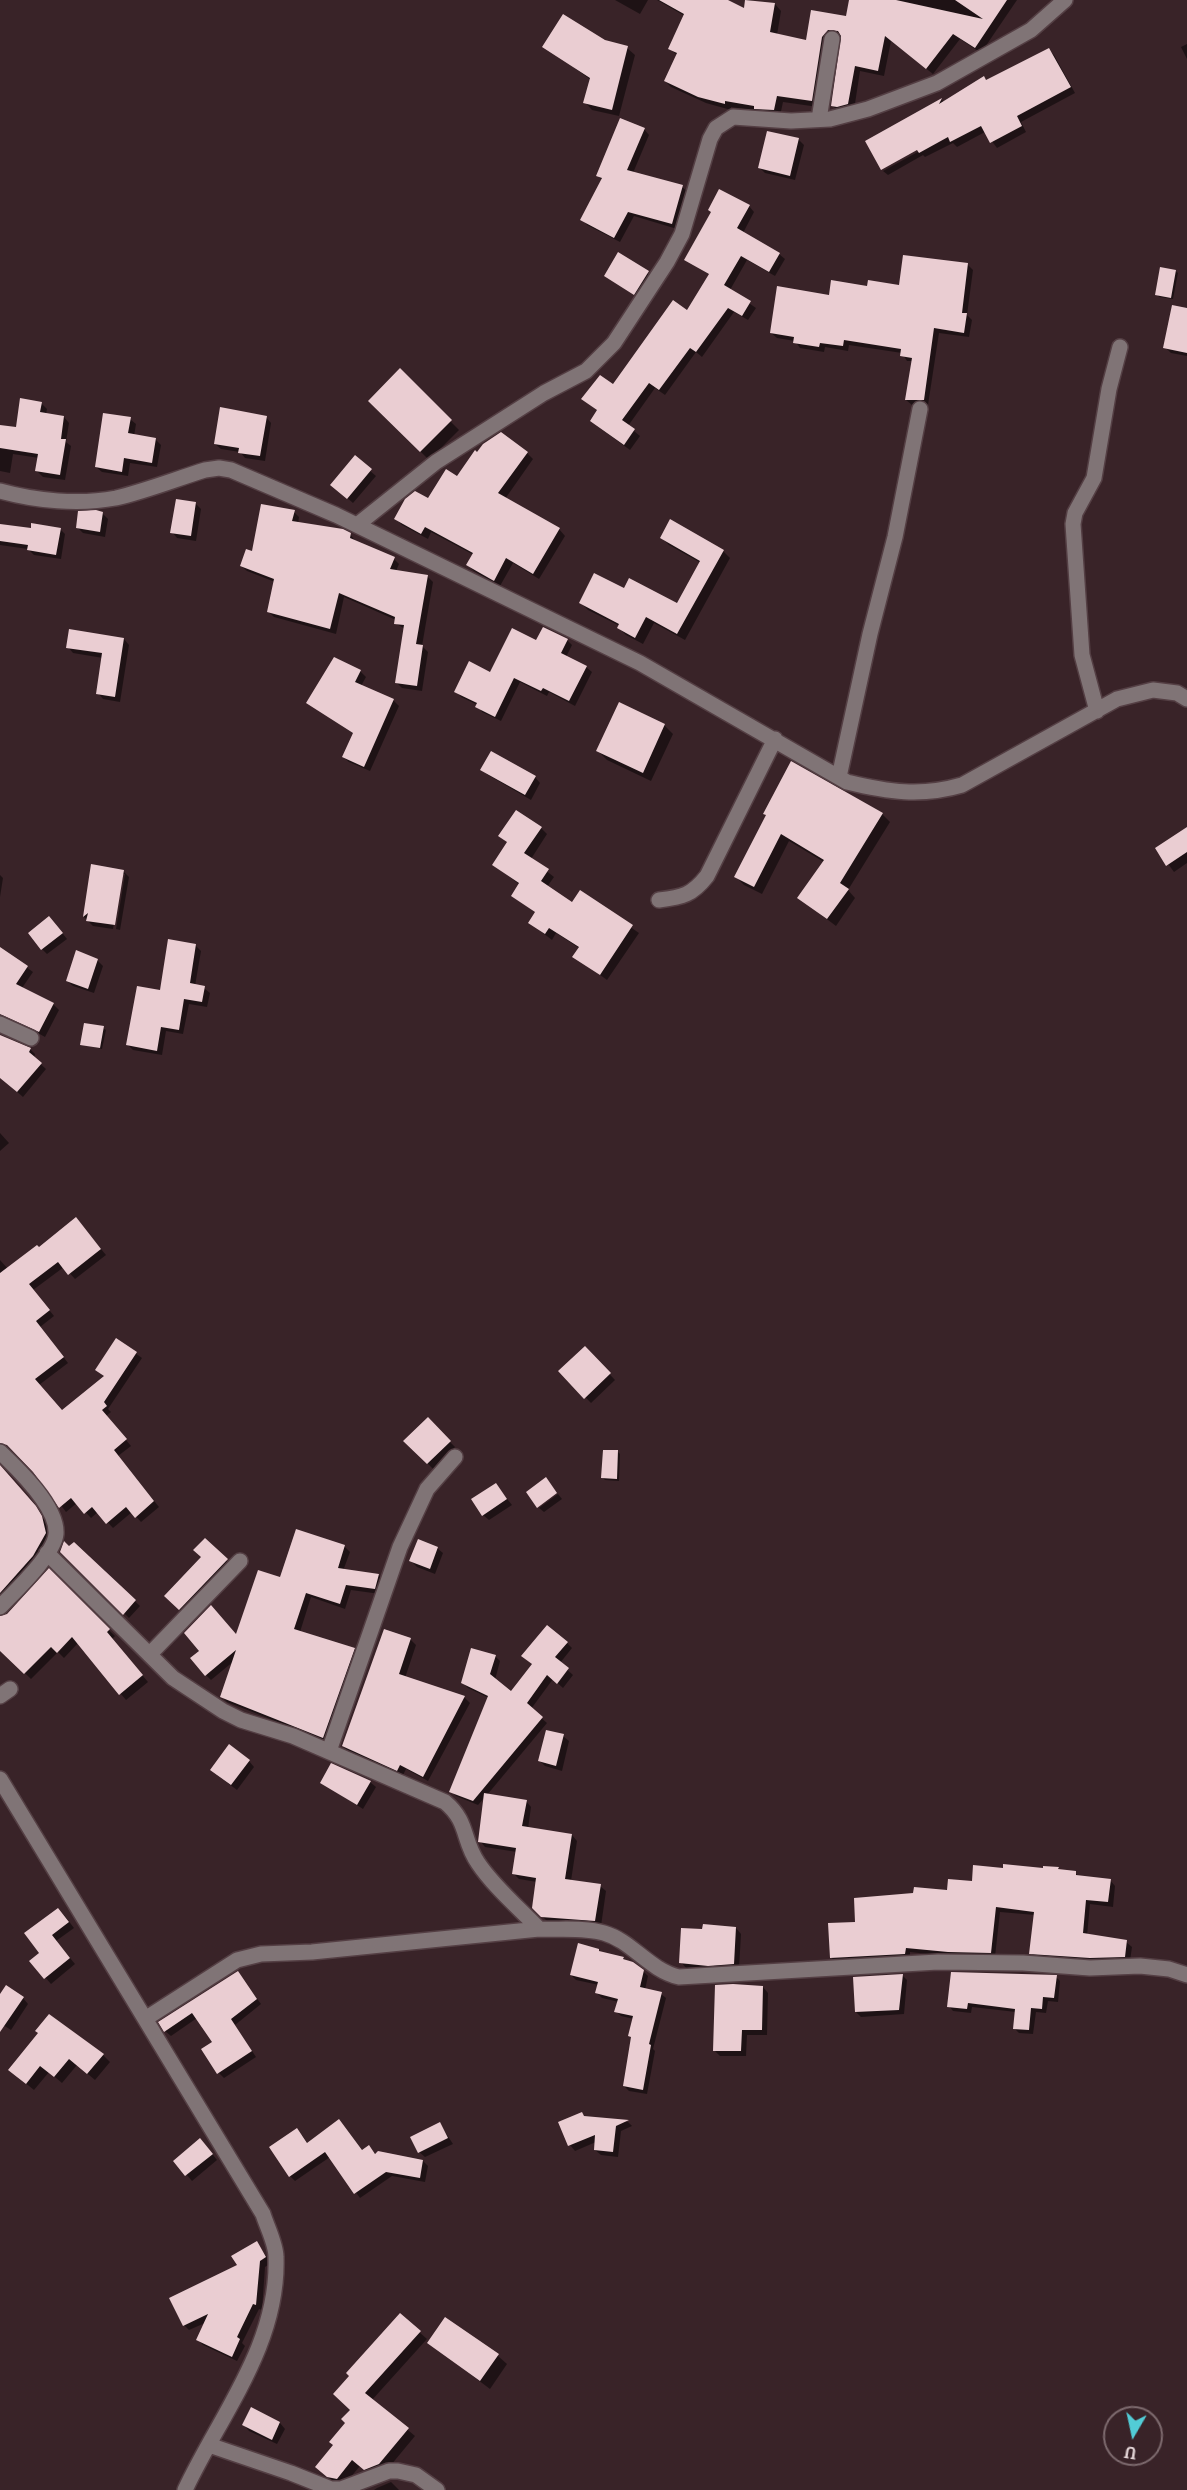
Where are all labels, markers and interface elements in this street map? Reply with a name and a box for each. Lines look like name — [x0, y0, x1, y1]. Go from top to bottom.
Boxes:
north arrow — [1103, 2406, 1163, 2466]
text: U — [1123, 2442, 1138, 2463]

